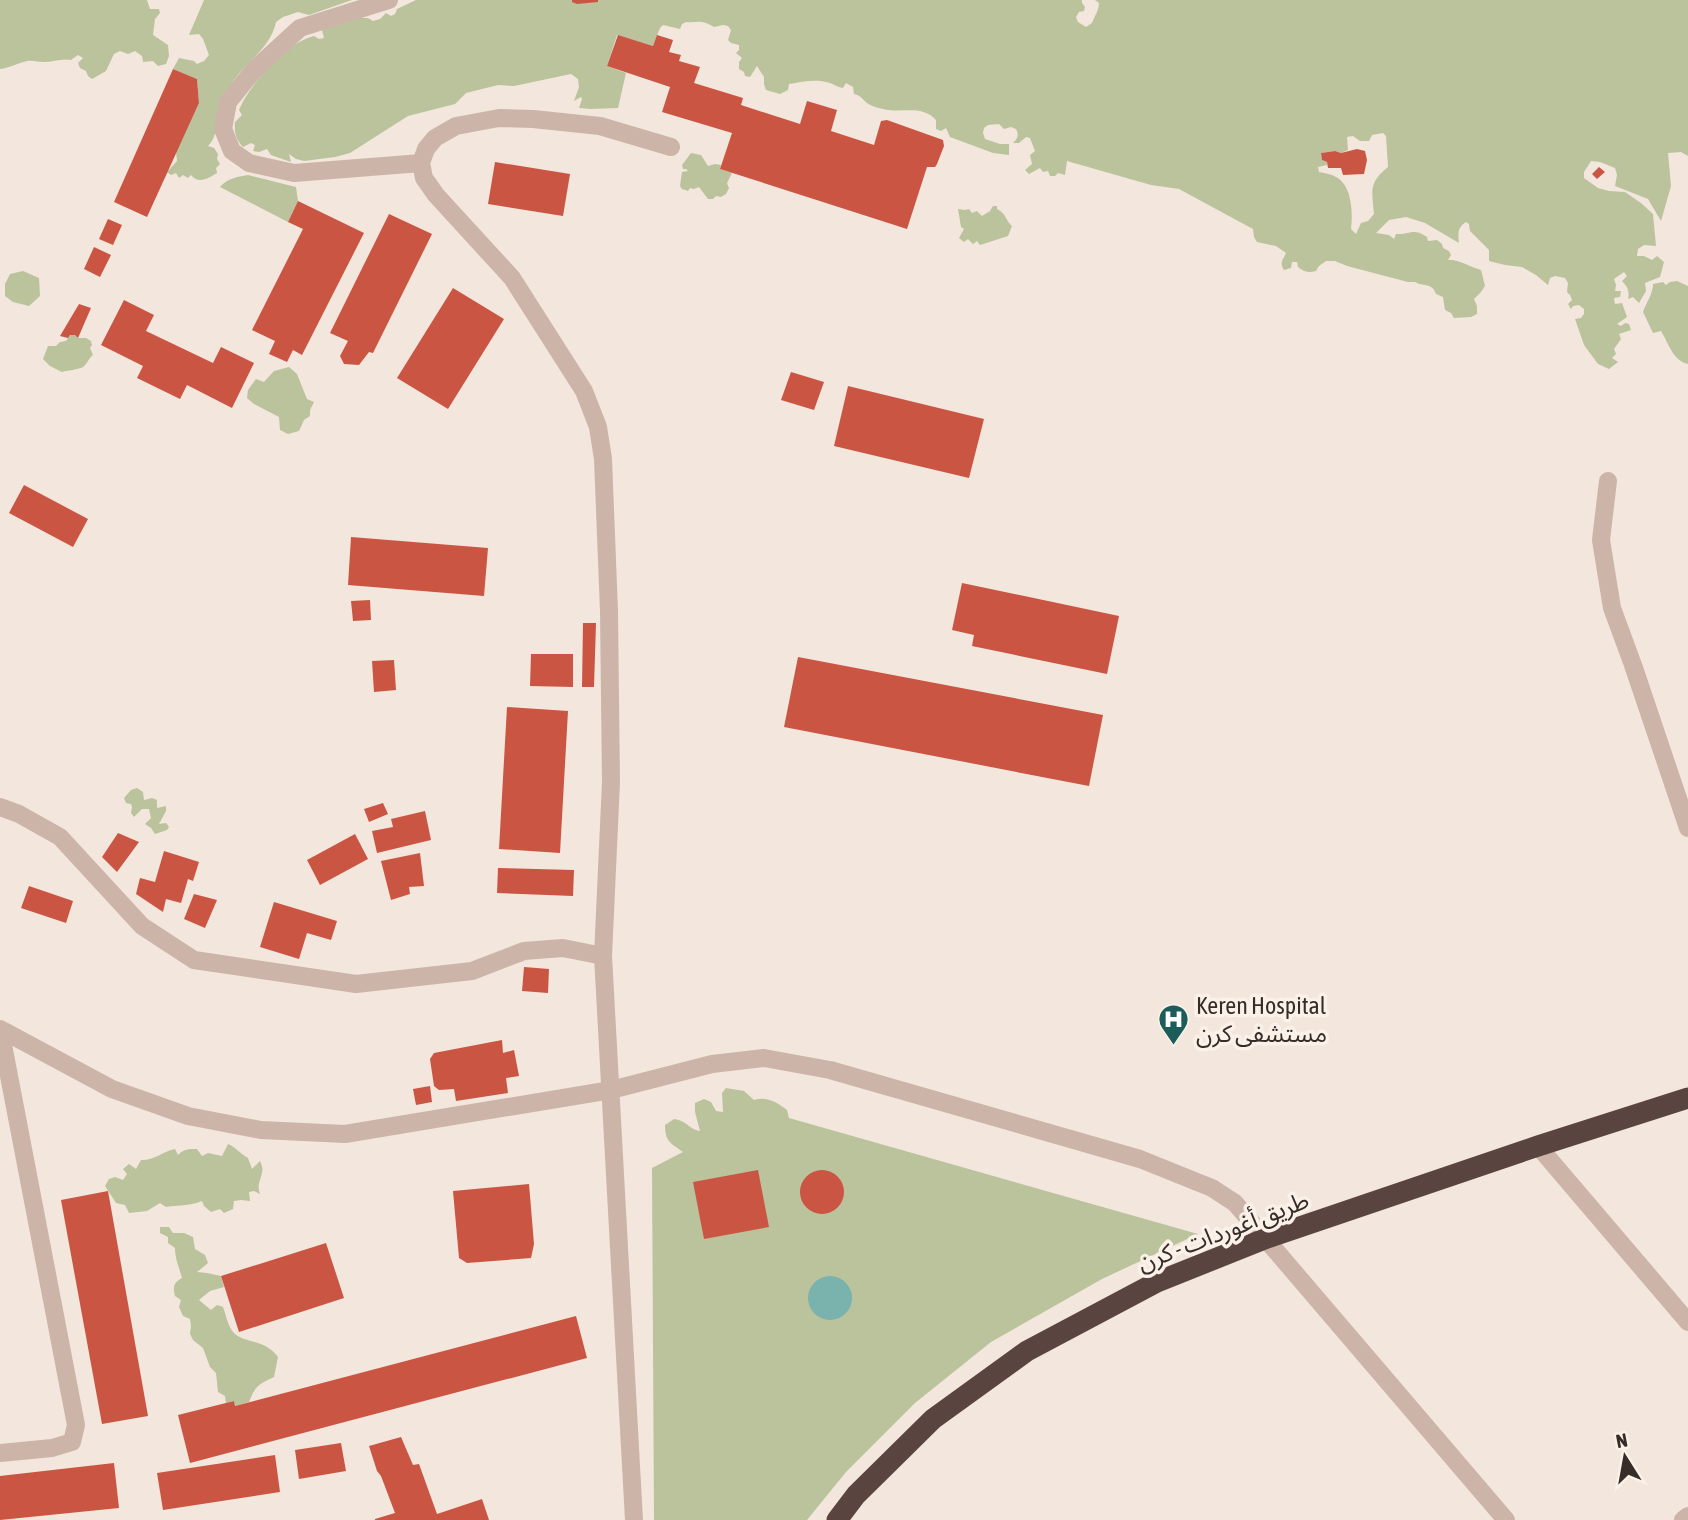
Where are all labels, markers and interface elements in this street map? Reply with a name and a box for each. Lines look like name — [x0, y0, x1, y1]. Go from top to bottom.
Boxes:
place label: Keren Hospital مستشفى كرن — [1196, 992, 1327, 1048]
hospital icon: Keren Hospital مستشفى كرن — [1156, 1002, 1190, 1046]
street label: طريق أغوردات - كرن — [1133, 1184, 1313, 1278]
north arrow — [1590, 1422, 1660, 1492]
text: N — [1614, 1428, 1629, 1452]

